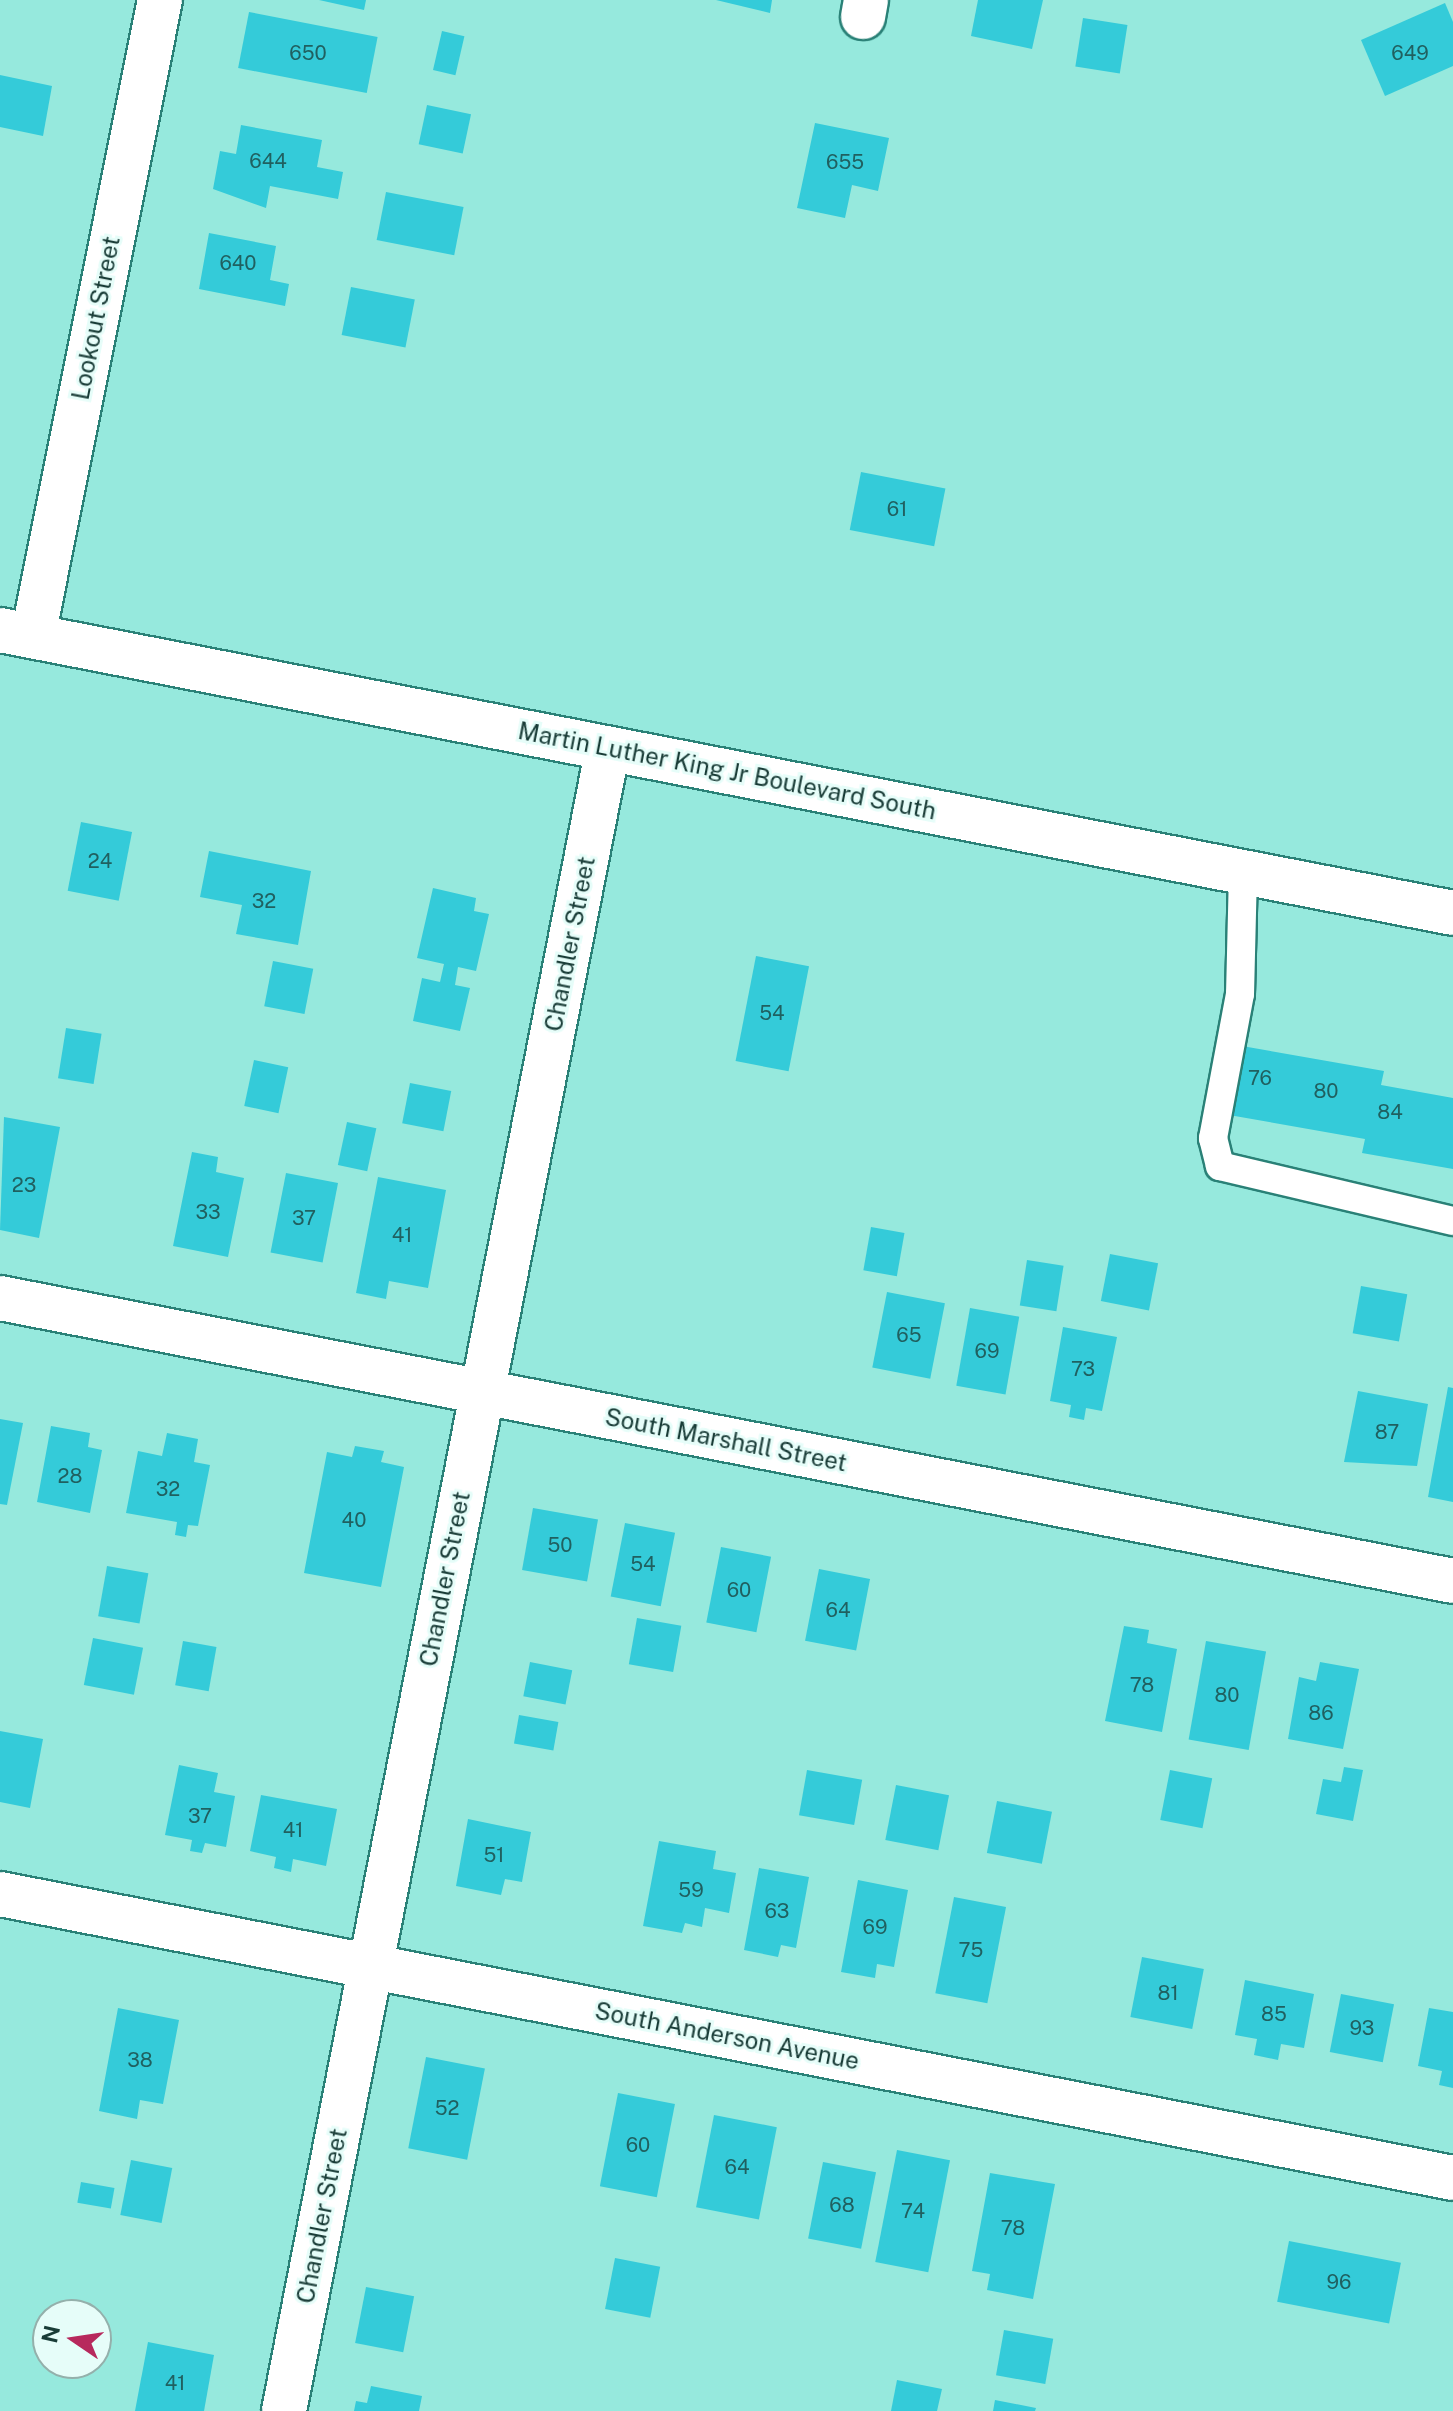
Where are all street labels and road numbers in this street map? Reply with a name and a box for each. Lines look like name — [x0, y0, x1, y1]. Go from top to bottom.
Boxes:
street label: Lookout Street — [66, 234, 126, 402]
street label: Martin Luther King Jr Boulevard South — [516, 716, 938, 826]
street label: Chandler Street — [539, 854, 601, 1034]
street label: South Marshall Street — [603, 1402, 849, 1478]
street label: Chandler Street — [414, 1489, 476, 1669]
street label: South Anderson Avenue — [592, 1996, 862, 2076]
street label: Chandler Street — [291, 2126, 353, 2306]

